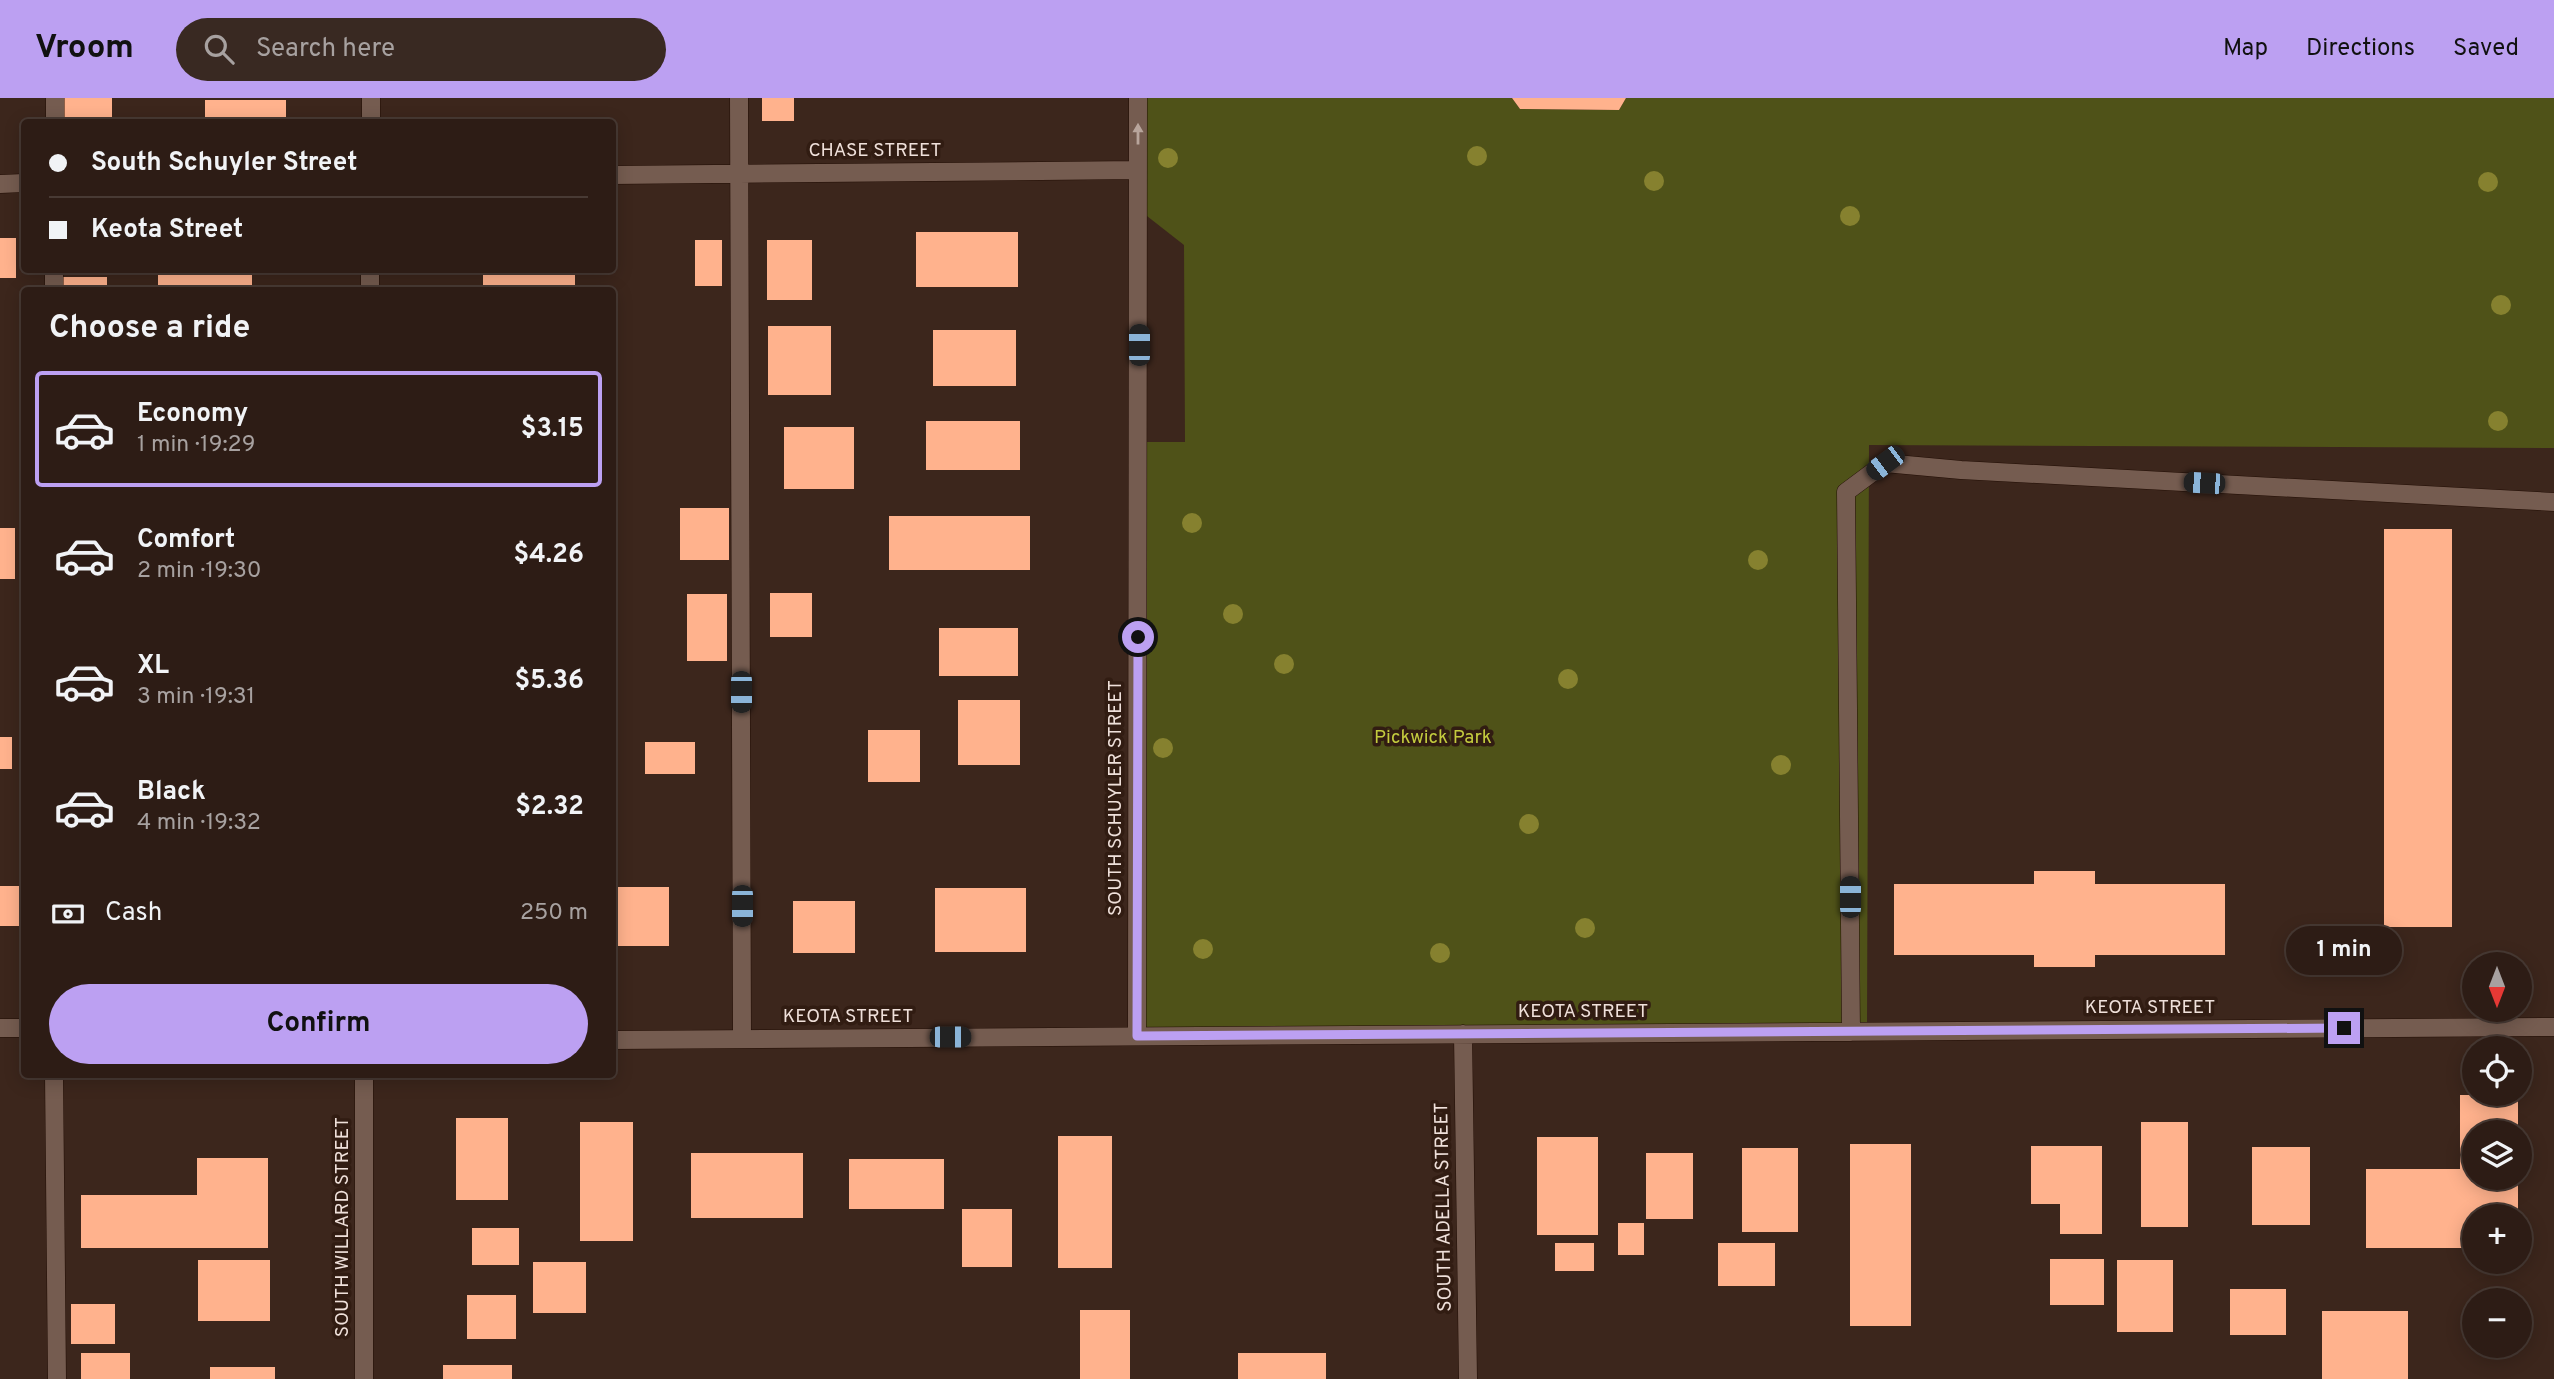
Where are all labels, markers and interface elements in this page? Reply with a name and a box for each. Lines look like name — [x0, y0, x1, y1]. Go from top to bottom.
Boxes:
search box — [176, 18, 666, 81]
text: Vroom — [35, 28, 134, 70]
icon: search — [200, 30, 238, 68]
text: Search here — [256, 33, 395, 66]
text: Map — [2223, 34, 2268, 64]
text: Directions — [2306, 34, 2415, 64]
text: Saved — [2453, 34, 2519, 64]
one-way arrow — [1132, 123, 1144, 145]
street label: CHASE STREET — [808, 139, 942, 163]
text: South Schuyler Street — [91, 147, 357, 180]
text: Keota Street — [91, 214, 243, 247]
text: Choose a ride — [49, 309, 250, 349]
car — [1129, 324, 1150, 366]
icon: car — [53, 398, 116, 461]
text: Economy — [137, 398, 248, 431]
text: $3.15 — [521, 413, 584, 446]
text: 1 min · 19:29 — [137, 431, 255, 460]
car — [1862, 442, 1909, 484]
car — [2183, 471, 2226, 495]
icon: car — [53, 524, 116, 587]
text: Comfort — [137, 524, 235, 557]
text: $4.26 — [513, 539, 584, 572]
text: 2 min · 19:30 — [137, 557, 261, 586]
route start — [1122, 621, 1154, 653]
icon: car — [53, 650, 116, 713]
text: XL — [137, 650, 169, 683]
text: $5.36 — [515, 665, 584, 698]
car — [731, 671, 752, 713]
street label: SOUTH SCHUYLER STREET — [1104, 680, 1128, 916]
text: 3 min · 19:31 — [137, 683, 255, 712]
park label: Pickwick Park — [1374, 726, 1492, 750]
icon: car — [53, 776, 116, 839]
text: Black — [137, 776, 206, 809]
text: $2.32 — [515, 791, 584, 824]
text: 4 min · 19:32 — [137, 809, 261, 838]
car — [1840, 876, 1861, 918]
car — [732, 885, 753, 927]
icon: cash — [49, 895, 87, 933]
text: Cash — [105, 897, 162, 930]
text: 250 m — [520, 899, 588, 928]
callout: 1 min — [2286, 926, 2402, 976]
text: 1 min — [2316, 936, 2372, 965]
north arrow — [2462, 952, 2532, 1022]
map controls — [2462, 952, 2532, 1358]
button: Confirm — [49, 984, 588, 1064]
street label: KEOTA STREET — [2085, 996, 2215, 1020]
street label: KEOTA STREET — [1518, 1000, 1648, 1024]
street label: KEOTA STREET — [783, 1005, 913, 1029]
route end — [2328, 1012, 2360, 1044]
car — [930, 1027, 972, 1048]
button: locate — [2462, 1036, 2532, 1106]
street label: SOUTH ADELLA STREET — [1430, 1102, 1458, 1312]
street label: SOUTH WILLARD STREET — [331, 1117, 355, 1337]
button: layers — [2462, 1120, 2532, 1190]
button: + — [2462, 1204, 2532, 1274]
button: − — [2462, 1288, 2532, 1358]

